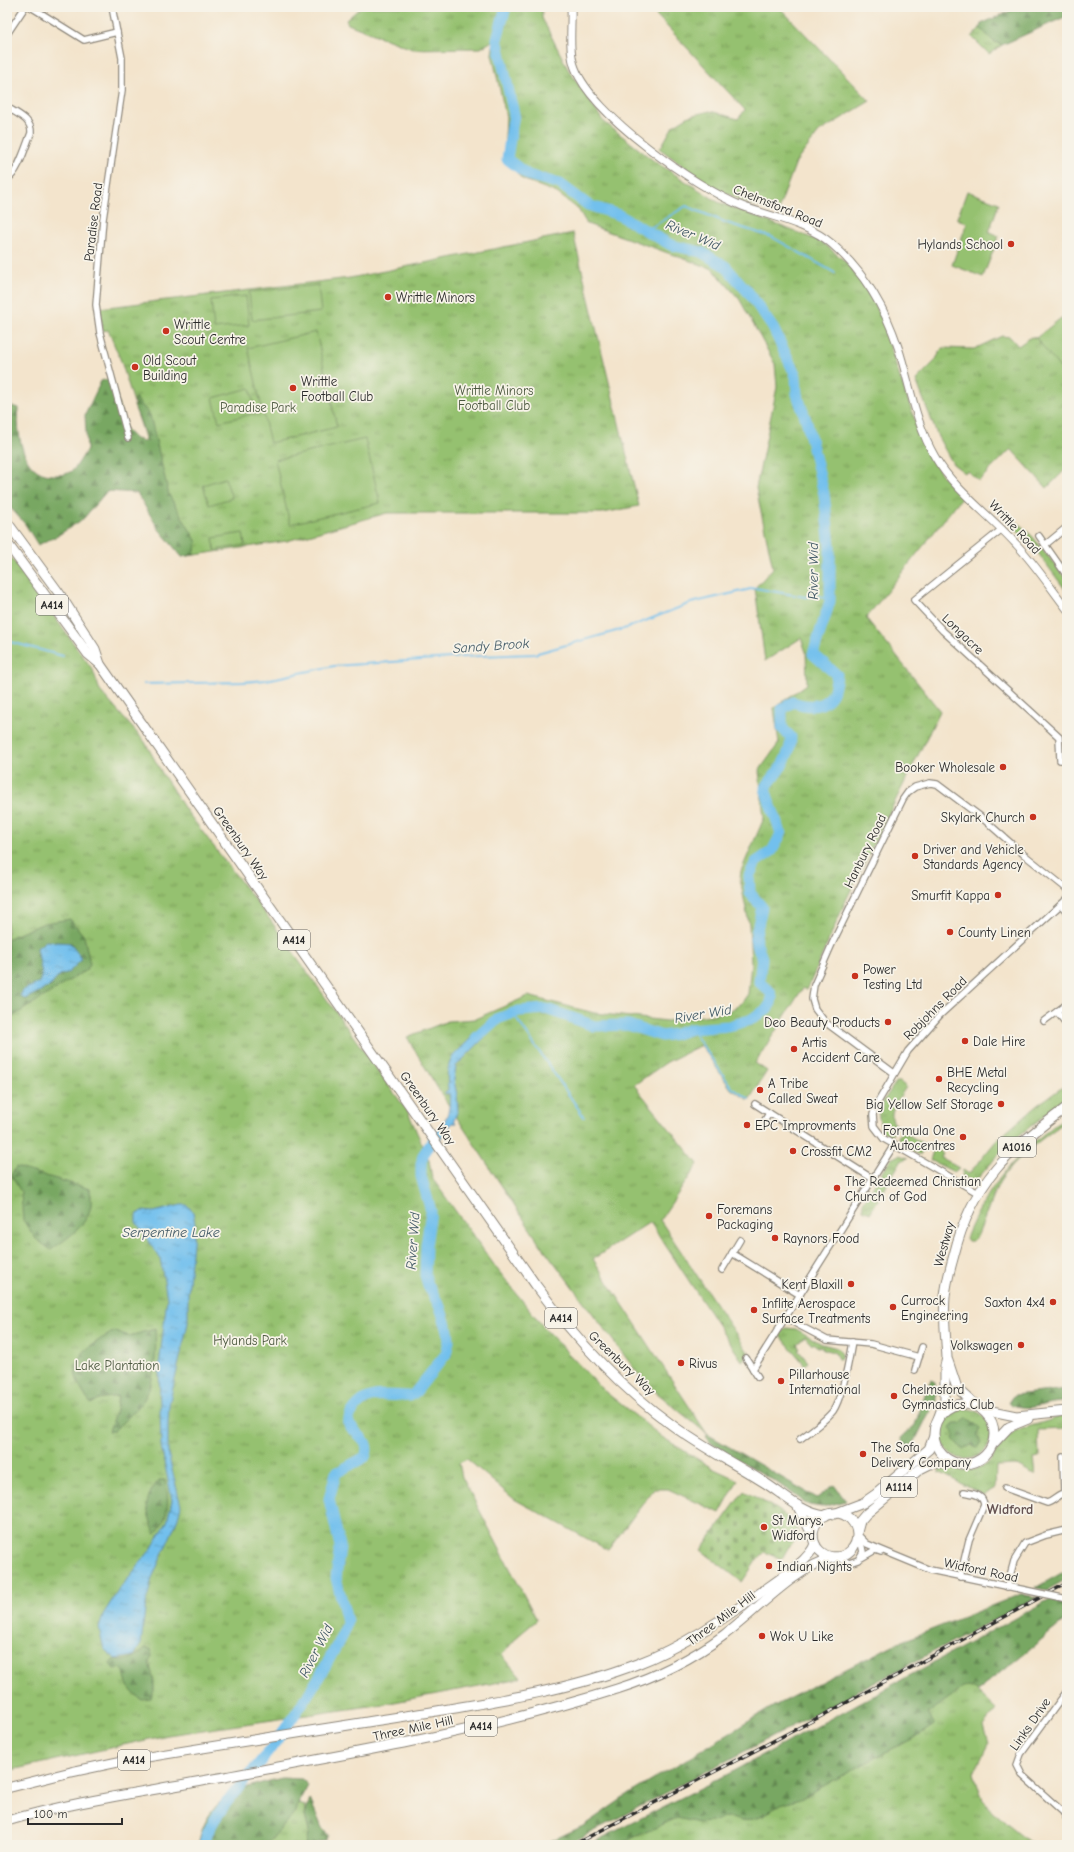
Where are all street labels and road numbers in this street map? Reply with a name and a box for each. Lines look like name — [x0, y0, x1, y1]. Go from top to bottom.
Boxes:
street label: Chelmsford Road — [731, 181, 825, 231]
street label: Paradise Road — [81, 182, 105, 262]
street label: Writtle Road — [986, 497, 1044, 557]
road number: A414 — [36, 595, 68, 615]
street label: Longacre — [939, 611, 987, 658]
street label: Greenbury Way — [210, 803, 272, 883]
street label: Hanbury Road — [841, 812, 889, 890]
road number: A414 — [278, 930, 310, 950]
street label: Robjohns Road — [900, 973, 970, 1043]
street label: Greenbury Way — [397, 1068, 459, 1148]
road number: A1016 — [998, 1137, 1036, 1157]
street label: Westway — [930, 1220, 958, 1268]
road number: A414 — [545, 1308, 577, 1328]
street label: Greenbury Way — [586, 1328, 658, 1398]
road number: A1114 — [881, 1477, 917, 1497]
street label: Widford Road — [943, 1555, 1019, 1585]
street label: Three Mile Hill — [684, 1587, 758, 1649]
street label: Links Drive — [1006, 1694, 1054, 1753]
street label: Three Mile Hill — [372, 1712, 454, 1744]
road number: A414 — [465, 1716, 497, 1736]
road number: A414 — [118, 1750, 150, 1770]

